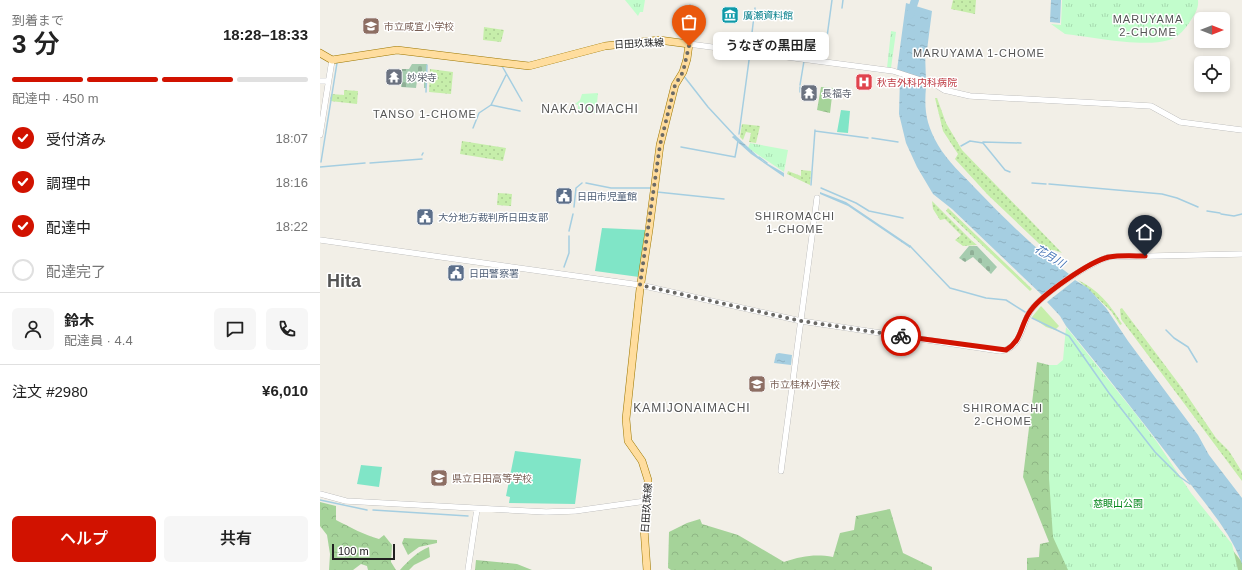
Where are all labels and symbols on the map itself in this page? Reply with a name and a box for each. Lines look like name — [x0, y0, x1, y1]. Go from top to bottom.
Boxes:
pin — [672, 5, 706, 46]
museum icon: 廣瀬資料館 — [720, 5, 740, 25]
place label: 廣瀬資料館 — [743, 10, 793, 21]
north arrow — [1194, 12, 1230, 48]
district label: MARUYAMA 2-CHOME — [1113, 13, 1183, 38]
school or university icon: 市立咸宜小学校 — [361, 16, 381, 36]
place label: 市立咸宜小学校 — [384, 21, 454, 32]
callout: うなぎの黒田屋 — [713, 32, 829, 60]
street label: 日田玖珠線 — [614, 37, 664, 50]
district label: MARUYAMA 1-CHOME — [913, 47, 1045, 59]
temple icon: 妙栄寺 — [384, 67, 404, 87]
place label: 妙栄寺 — [407, 72, 437, 83]
hospital icon: 秋吉外科内科病院 — [854, 72, 874, 92]
place label: 秋吉外科内科病院 — [877, 77, 957, 88]
temple icon: 長福寺 — [799, 83, 819, 103]
place label: 長福寺 — [822, 88, 852, 99]
district label: NAKAJOMACHI — [541, 102, 639, 116]
district label: TANSO 1-CHOME — [373, 108, 477, 120]
public building icon: 日田市児童館 — [554, 186, 574, 206]
place label: 日田市児童館 — [577, 191, 637, 202]
public building icon: 大分地方裁判所日田支部 — [415, 207, 435, 227]
district label: SHIROMACHI 1-CHOME — [755, 210, 835, 235]
place label: 大分地方裁判所日田支部 — [438, 212, 548, 223]
pin — [1128, 215, 1162, 256]
water label: 花月川 — [1033, 242, 1068, 270]
public building icon: 日田警察署 — [446, 263, 466, 283]
place label: 日田警察署 — [469, 268, 519, 279]
district label: Hita — [327, 271, 362, 291]
courier — [881, 316, 921, 356]
school or university icon: 市立桂林小学校 — [747, 374, 767, 394]
place label: 市立桂林小学校 — [770, 379, 840, 390]
district label: KAMIJONAIMACHI — [633, 401, 751, 415]
district label: SHIROMACHI 2-CHOME — [963, 402, 1043, 427]
school or university icon: 県立日田高等学校 — [429, 468, 449, 488]
place label: 県立日田高等学校 — [452, 473, 532, 484]
street label: 日田玖珠線 — [639, 483, 654, 533]
park label: 慈眼山公園 — [1093, 498, 1143, 509]
scale bar — [332, 542, 395, 561]

